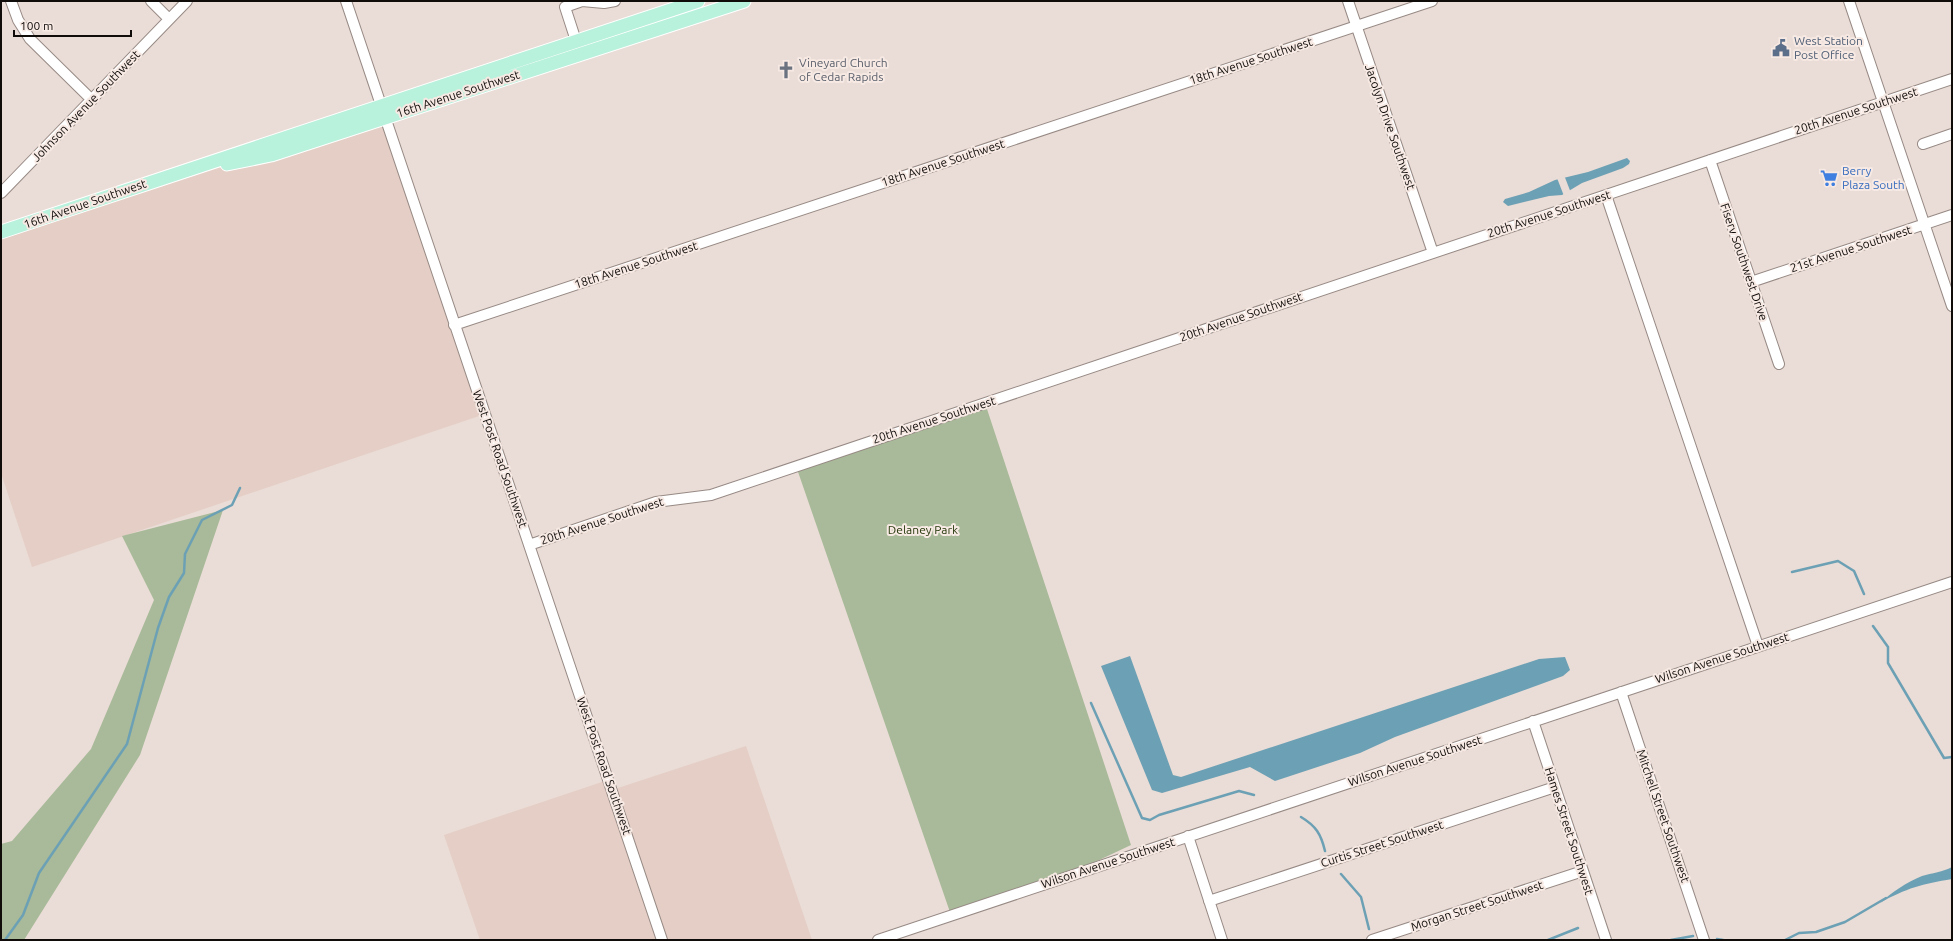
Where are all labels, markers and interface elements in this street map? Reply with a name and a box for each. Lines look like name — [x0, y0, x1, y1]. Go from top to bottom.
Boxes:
scale bar — [14, 12, 131, 38]
text: 100 m — [20, 19, 53, 32]
street label: 18th Avenue Southwest — [1188, 34, 1314, 87]
place label: West Station Post Office — [1794, 34, 1863, 61]
public building icon: West Station Post Office — [1771, 38, 1791, 58]
street label: Johnson Avenue Southwest — [29, 47, 142, 164]
place label: Vineyard Church of Cedar Rapids — [799, 56, 888, 83]
church icon: Vineyard Church of Cedar Rapids — [776, 60, 796, 80]
street label: Jacolyn Drive Southwest — [1363, 62, 1418, 192]
street label: 16th Avenue Southwest — [395, 67, 521, 120]
street label: 20th Avenue Southwest — [1793, 84, 1919, 137]
street label: 18th Avenue Southwest — [880, 136, 1006, 189]
place label: Berry Plaza South — [1842, 164, 1905, 191]
supermarket icon: Berry Plaza South — [1819, 168, 1839, 188]
street label: 16th Avenue Southwest — [22, 176, 148, 231]
street label: 20th Avenue Southwest — [1486, 187, 1612, 240]
street label: Fiserv Southwest Drive — [1718, 201, 1771, 322]
street label: 21st Avenue Southwest — [1788, 223, 1913, 274]
street label: 18th Avenue Southwest — [573, 238, 699, 291]
street label: 20th Avenue Southwest — [1178, 289, 1304, 344]
street label: West Post Road Southwest — [471, 388, 530, 530]
street label: 20th Avenue Southwest — [871, 393, 997, 446]
street label: 20th Avenue Southwest — [539, 494, 665, 547]
park label: Delaney Park — [888, 523, 958, 536]
street label: Wilson Avenue Southwest — [1653, 630, 1791, 685]
street label: West Post Road Southwest — [575, 695, 634, 837]
street label: Wilson Avenue Southwest — [1346, 733, 1484, 788]
street label: Mitchell Street Southwest — [1635, 748, 1692, 884]
street label: Hames Street Southwest — [1543, 765, 1596, 896]
street label: Curtis Street Southwest — [1319, 817, 1445, 869]
street label: Wilson Avenue Southwest — [1039, 835, 1177, 890]
street label: Morgan Street Southwest — [1409, 878, 1545, 933]

